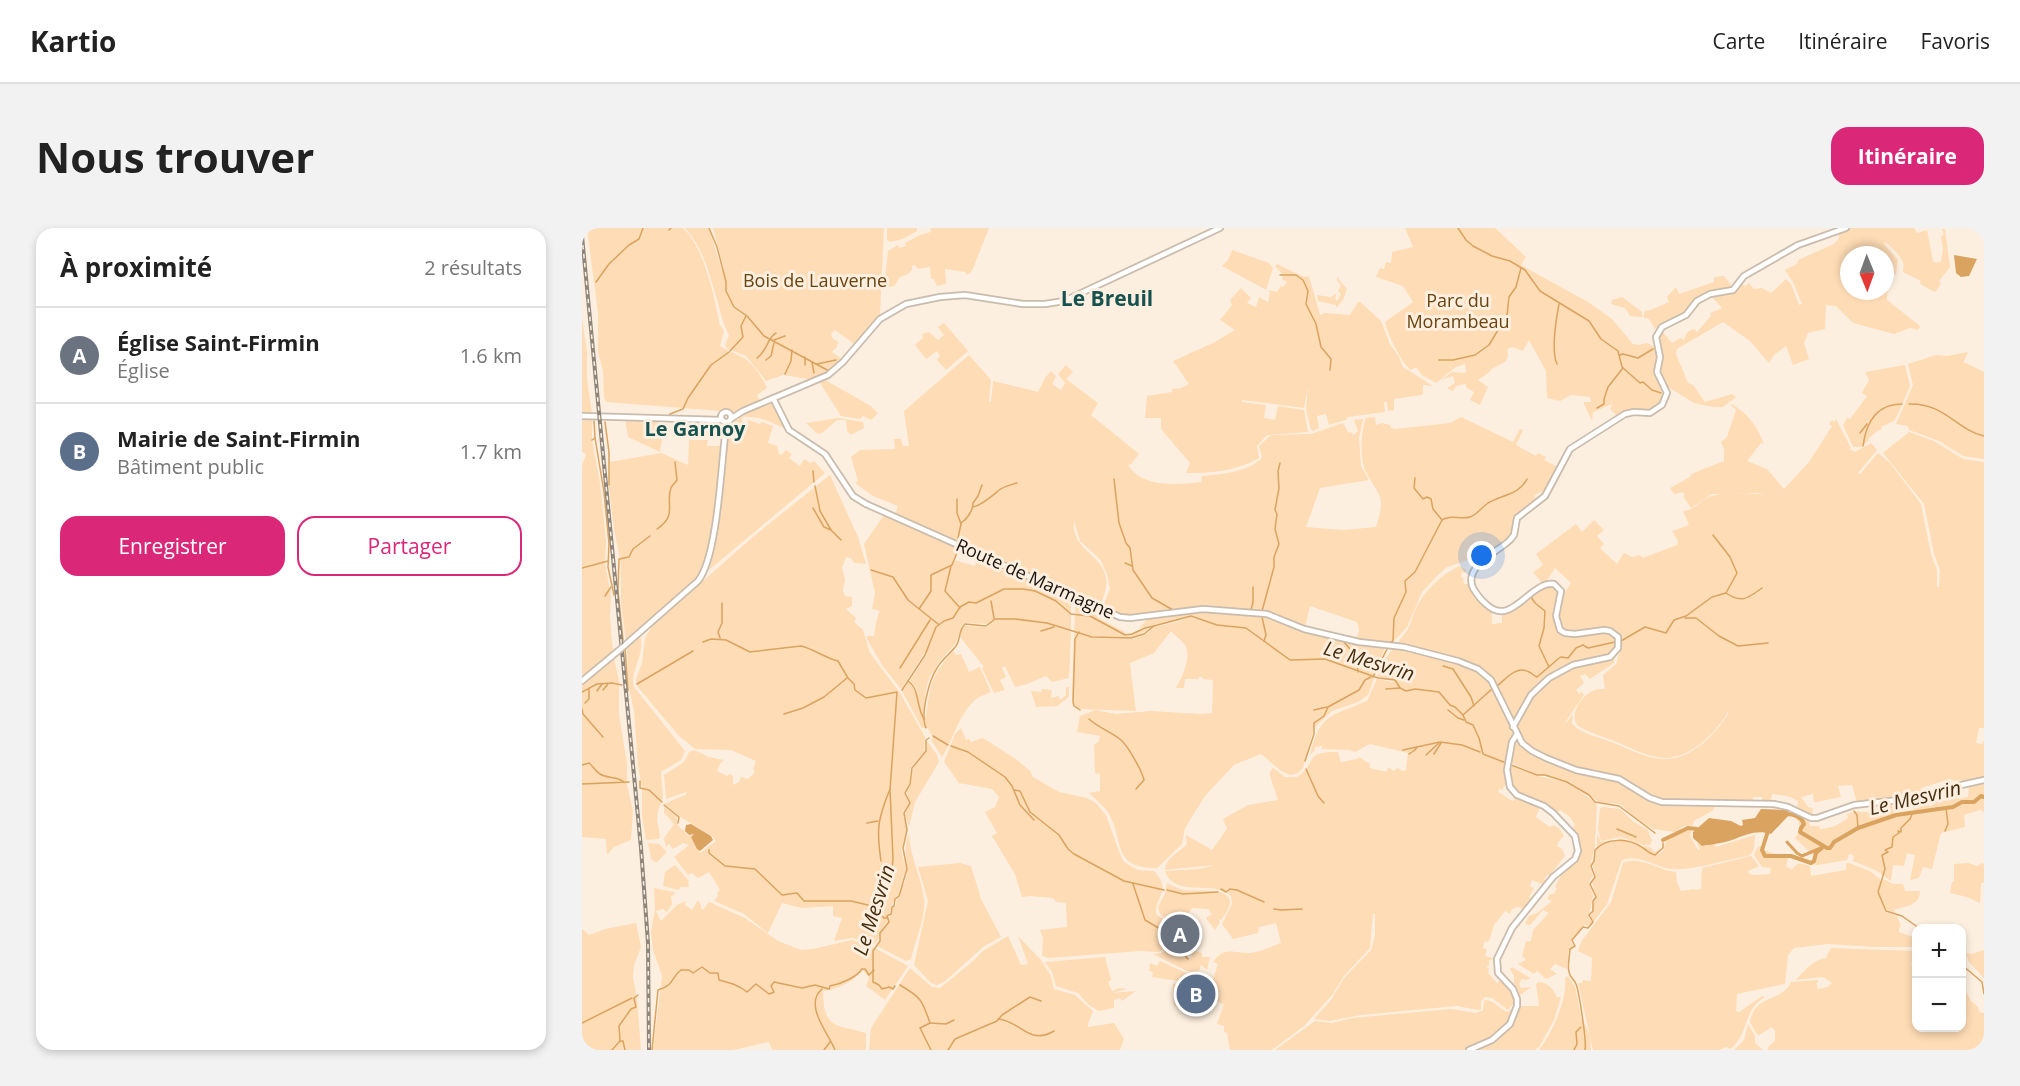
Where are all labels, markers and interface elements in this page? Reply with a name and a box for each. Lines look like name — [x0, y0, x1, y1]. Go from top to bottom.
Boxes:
text: Kartio — [30, 22, 116, 60]
text: Carte — [1712, 27, 1765, 55]
text: Itinéraire — [1798, 27, 1887, 55]
text: Favoris — [1920, 27, 1990, 55]
button: Itinéraire — [1831, 127, 1984, 185]
text: Nous trouver — [36, 128, 314, 185]
north arrow — [1840, 246, 1894, 300]
text: À proximité — [60, 249, 212, 285]
text: 2 résultats — [424, 254, 522, 281]
park label: Bois de Lauverne — [743, 268, 887, 292]
district label: Le Breuil — [1061, 284, 1153, 312]
park label: Parc du Morambeau — [1406, 288, 1510, 333]
text: Église Saint-Firmin — [117, 327, 320, 357]
text: A — [73, 342, 86, 369]
text: 1.6 km — [460, 342, 522, 369]
text: Église — [117, 357, 170, 384]
district label: Le Garnoy — [645, 415, 746, 442]
text: Mairie de Saint-Firmin — [117, 423, 361, 453]
text: B — [73, 438, 86, 465]
text: 1.7 km — [460, 438, 522, 465]
text: Bâtiment public — [117, 453, 264, 480]
button: Enregistrer — [60, 516, 285, 576]
button: Partager — [297, 516, 522, 576]
street label: Route de Marmagne — [952, 532, 1118, 624]
your location — [1467, 541, 1496, 570]
water label: Le Mesvrin — [1320, 634, 1418, 687]
water label: Le Mesvrin — [1866, 774, 1964, 821]
water label: Le Mesvrin — [846, 861, 901, 959]
pin: A — [1160, 912, 1200, 956]
map controls — [1912, 924, 1966, 1032]
button: + — [1912, 924, 1966, 978]
pin: B — [1176, 972, 1216, 1017]
button: − — [1912, 978, 1966, 1032]

